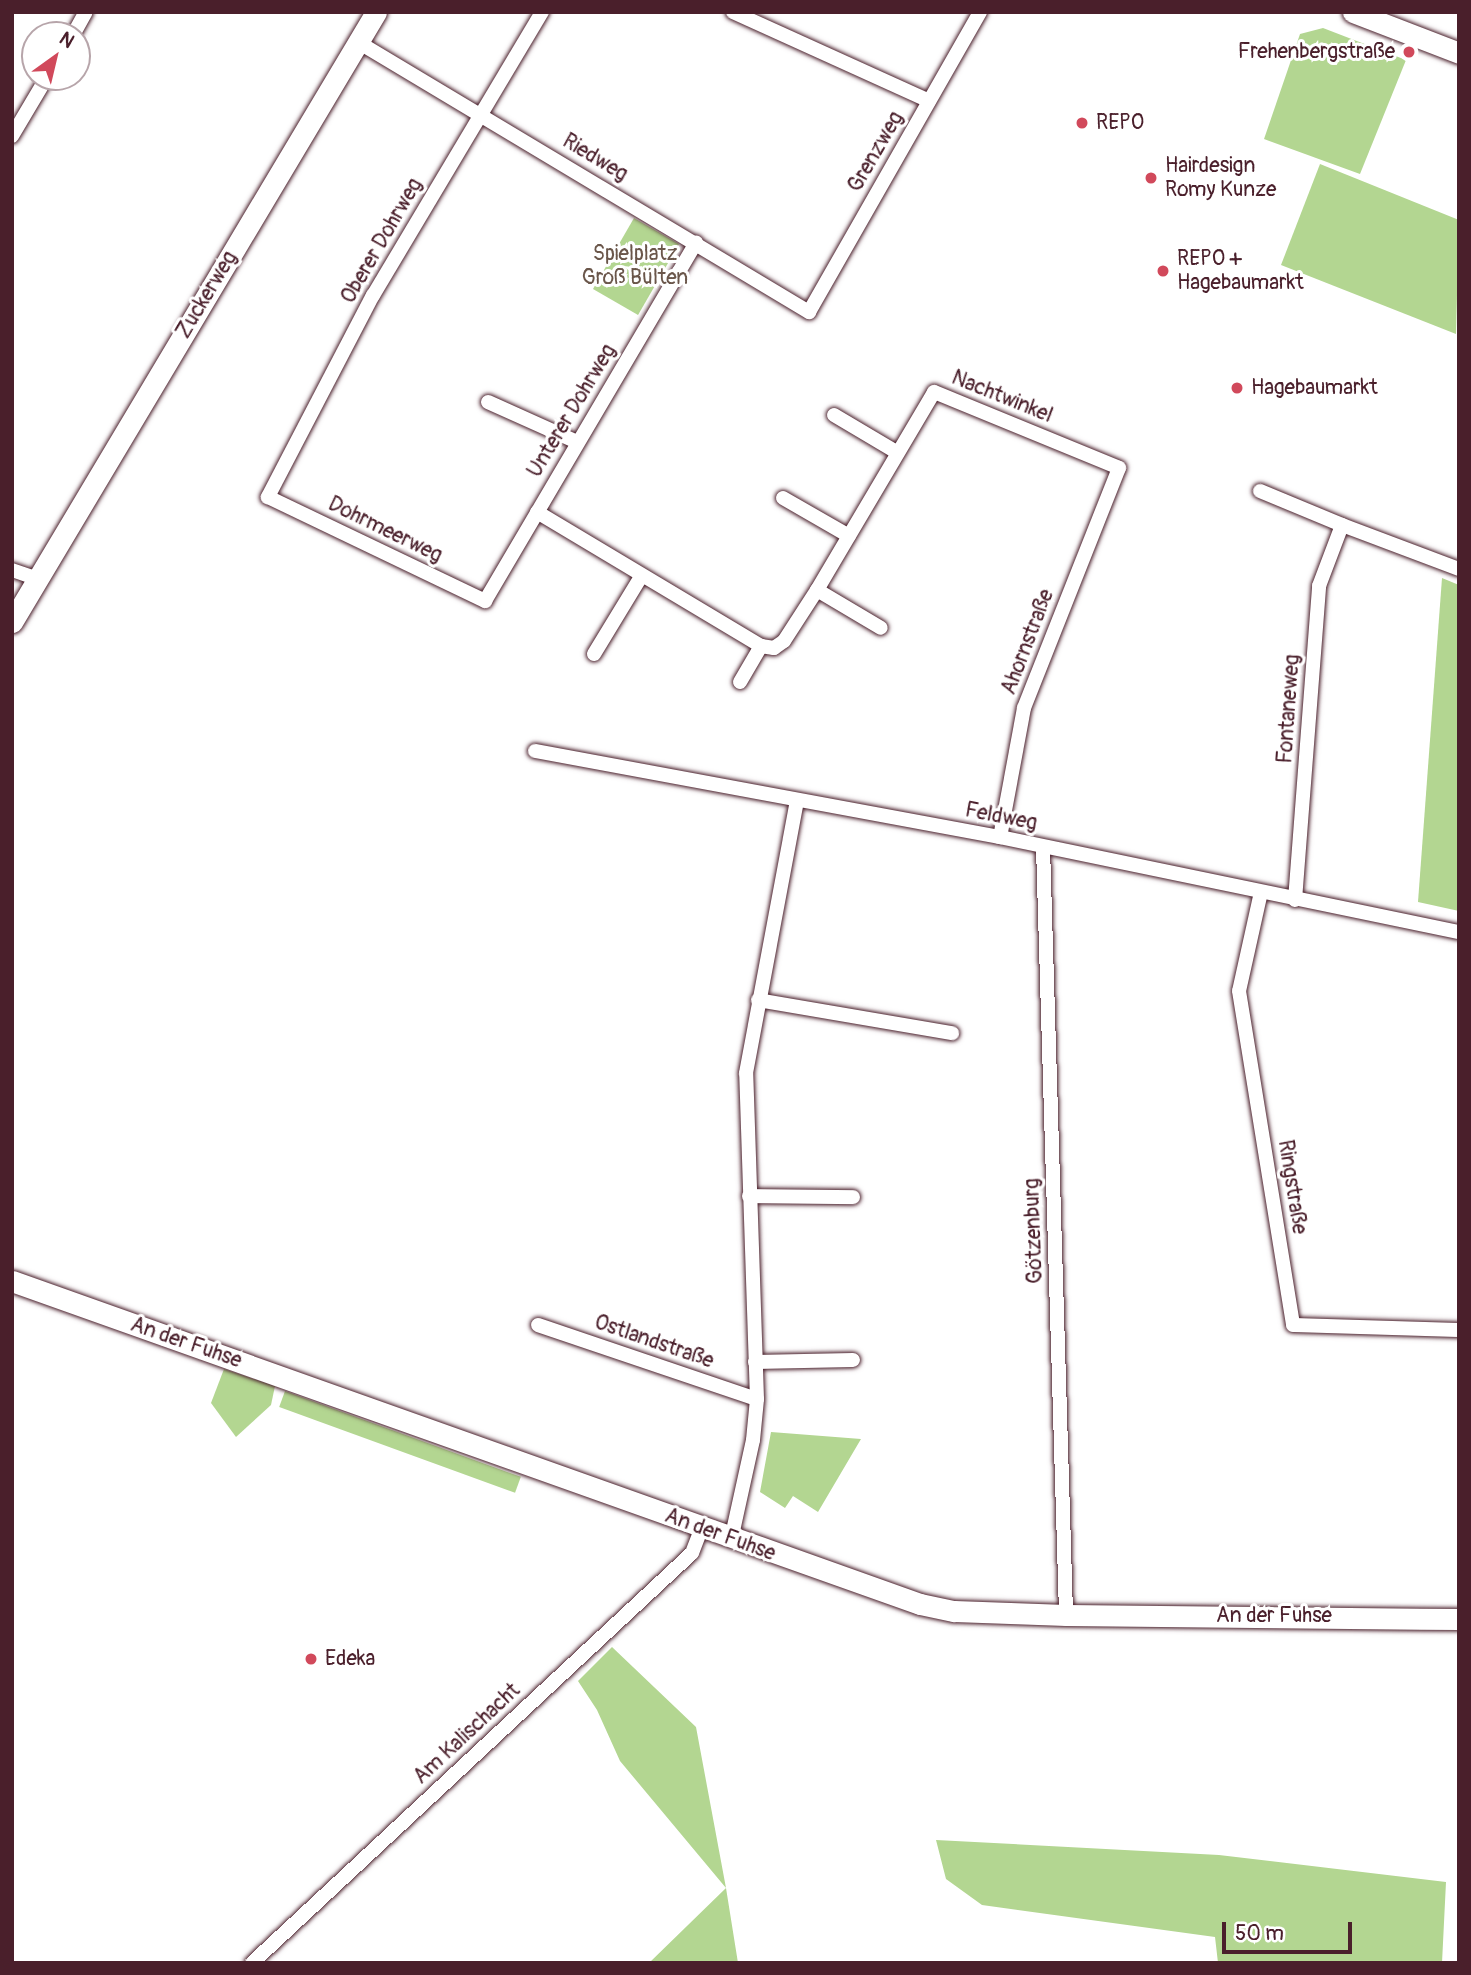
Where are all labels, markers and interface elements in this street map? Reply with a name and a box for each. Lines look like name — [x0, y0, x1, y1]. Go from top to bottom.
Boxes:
north arrow — [21, 21, 91, 91]
text: N — [55, 27, 79, 54]
place label: Frehenbergstraße — [1238, 39, 1395, 65]
marker: Frehenbergstraße — [1401, 44, 1417, 60]
street label: Grenzweg — [843, 107, 909, 197]
place label: REPO — [1096, 110, 1144, 136]
marker: REPO — [1074, 115, 1090, 131]
street label: Riedweg — [558, 129, 632, 187]
place label: Hairdesign Romy Kunze — [1165, 153, 1276, 203]
marker: Hairdesign Romy Kunze — [1143, 170, 1159, 186]
street label: Oberer Dohrweg — [336, 174, 428, 308]
park label: Spielplatz Groß Bülten — [582, 241, 688, 291]
place label: REPO + Hagebaumarkt — [1177, 246, 1304, 296]
street label: Zuckerweg — [171, 247, 243, 343]
marker: REPO + Hagebaumarkt — [1155, 263, 1171, 279]
street label: Unterer Dohrweg — [522, 340, 622, 482]
street label: Nachtwinkel — [948, 365, 1056, 429]
place label: Hagebaumarkt — [1251, 375, 1378, 401]
marker: Hagebaumarkt — [1229, 380, 1245, 396]
street label: Dohrmeerweg — [324, 492, 446, 568]
street label: Ahornstraße — [996, 586, 1060, 698]
street label: Fontaneweg — [1273, 654, 1305, 764]
street label: Feldweg — [963, 798, 1039, 836]
street label: Ringstraße — [1272, 1138, 1312, 1236]
street label: Götzenburg — [1020, 1178, 1048, 1284]
street label: Ostlandstraße — [591, 1310, 717, 1374]
street label: An der Fuhse — [127, 1312, 245, 1374]
street label: An der Fuhse — [661, 1503, 779, 1567]
street label: An der Fuhse — [1216, 1603, 1332, 1629]
place label: Edeka — [325, 1646, 375, 1672]
marker: Edeka — [303, 1651, 319, 1667]
street label: Am Kalischacht — [409, 1678, 525, 1790]
scale bar — [1226, 1909, 1356, 1953]
text: 50 m — [1235, 1920, 1284, 1947]

